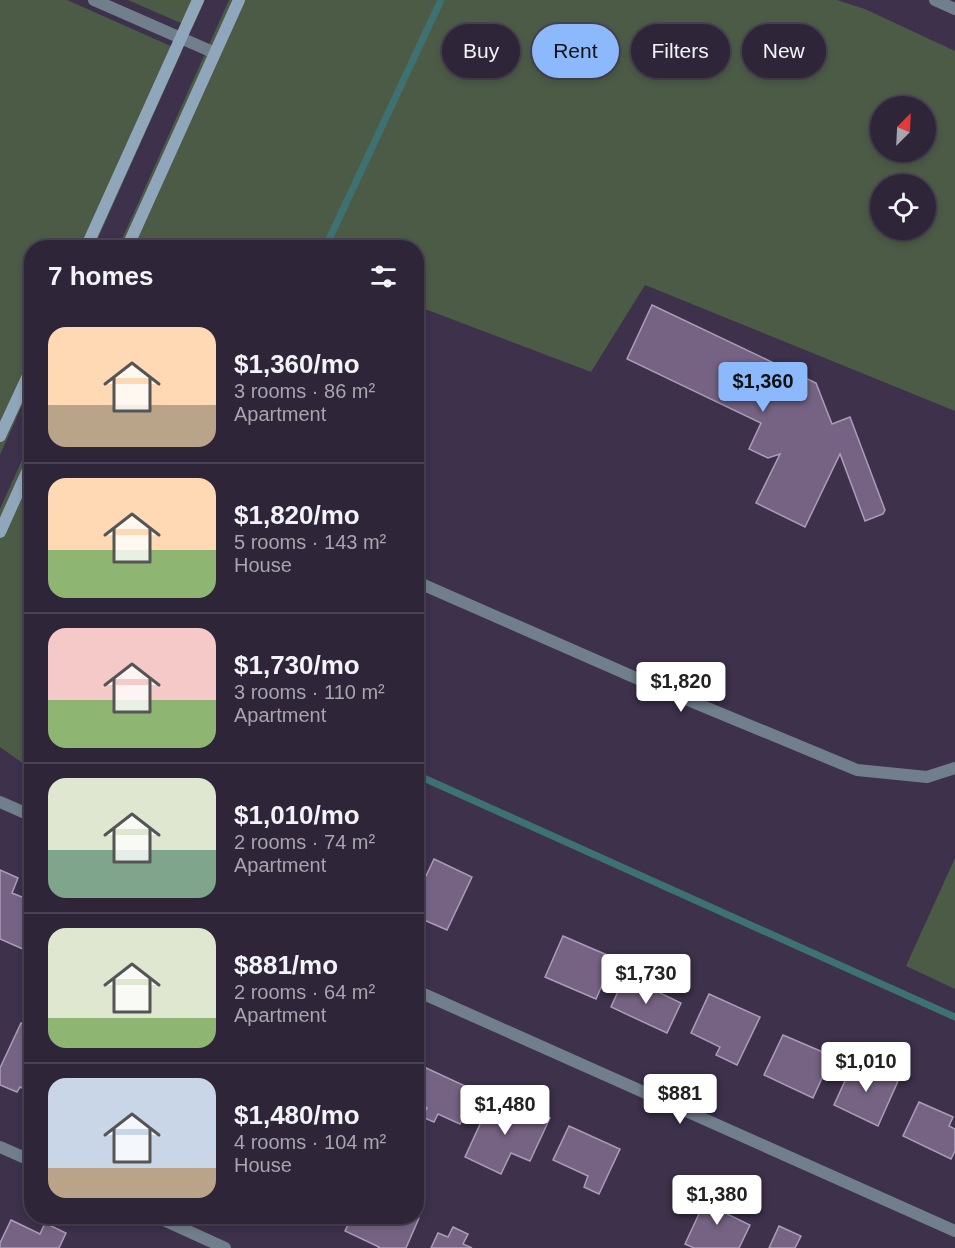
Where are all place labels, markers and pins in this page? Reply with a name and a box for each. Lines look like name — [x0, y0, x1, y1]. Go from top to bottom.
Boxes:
pin: $1,360 — [714, 362, 812, 413]
pin: $1,820 — [632, 662, 730, 713]
pin: $1,730 — [597, 954, 695, 1005]
pin: $1,010 — [817, 1042, 915, 1093]
pin: $881 — [644, 1074, 716, 1125]
pin: $1,480 — [456, 1085, 554, 1136]
pin: $1,380 — [668, 1175, 766, 1226]

